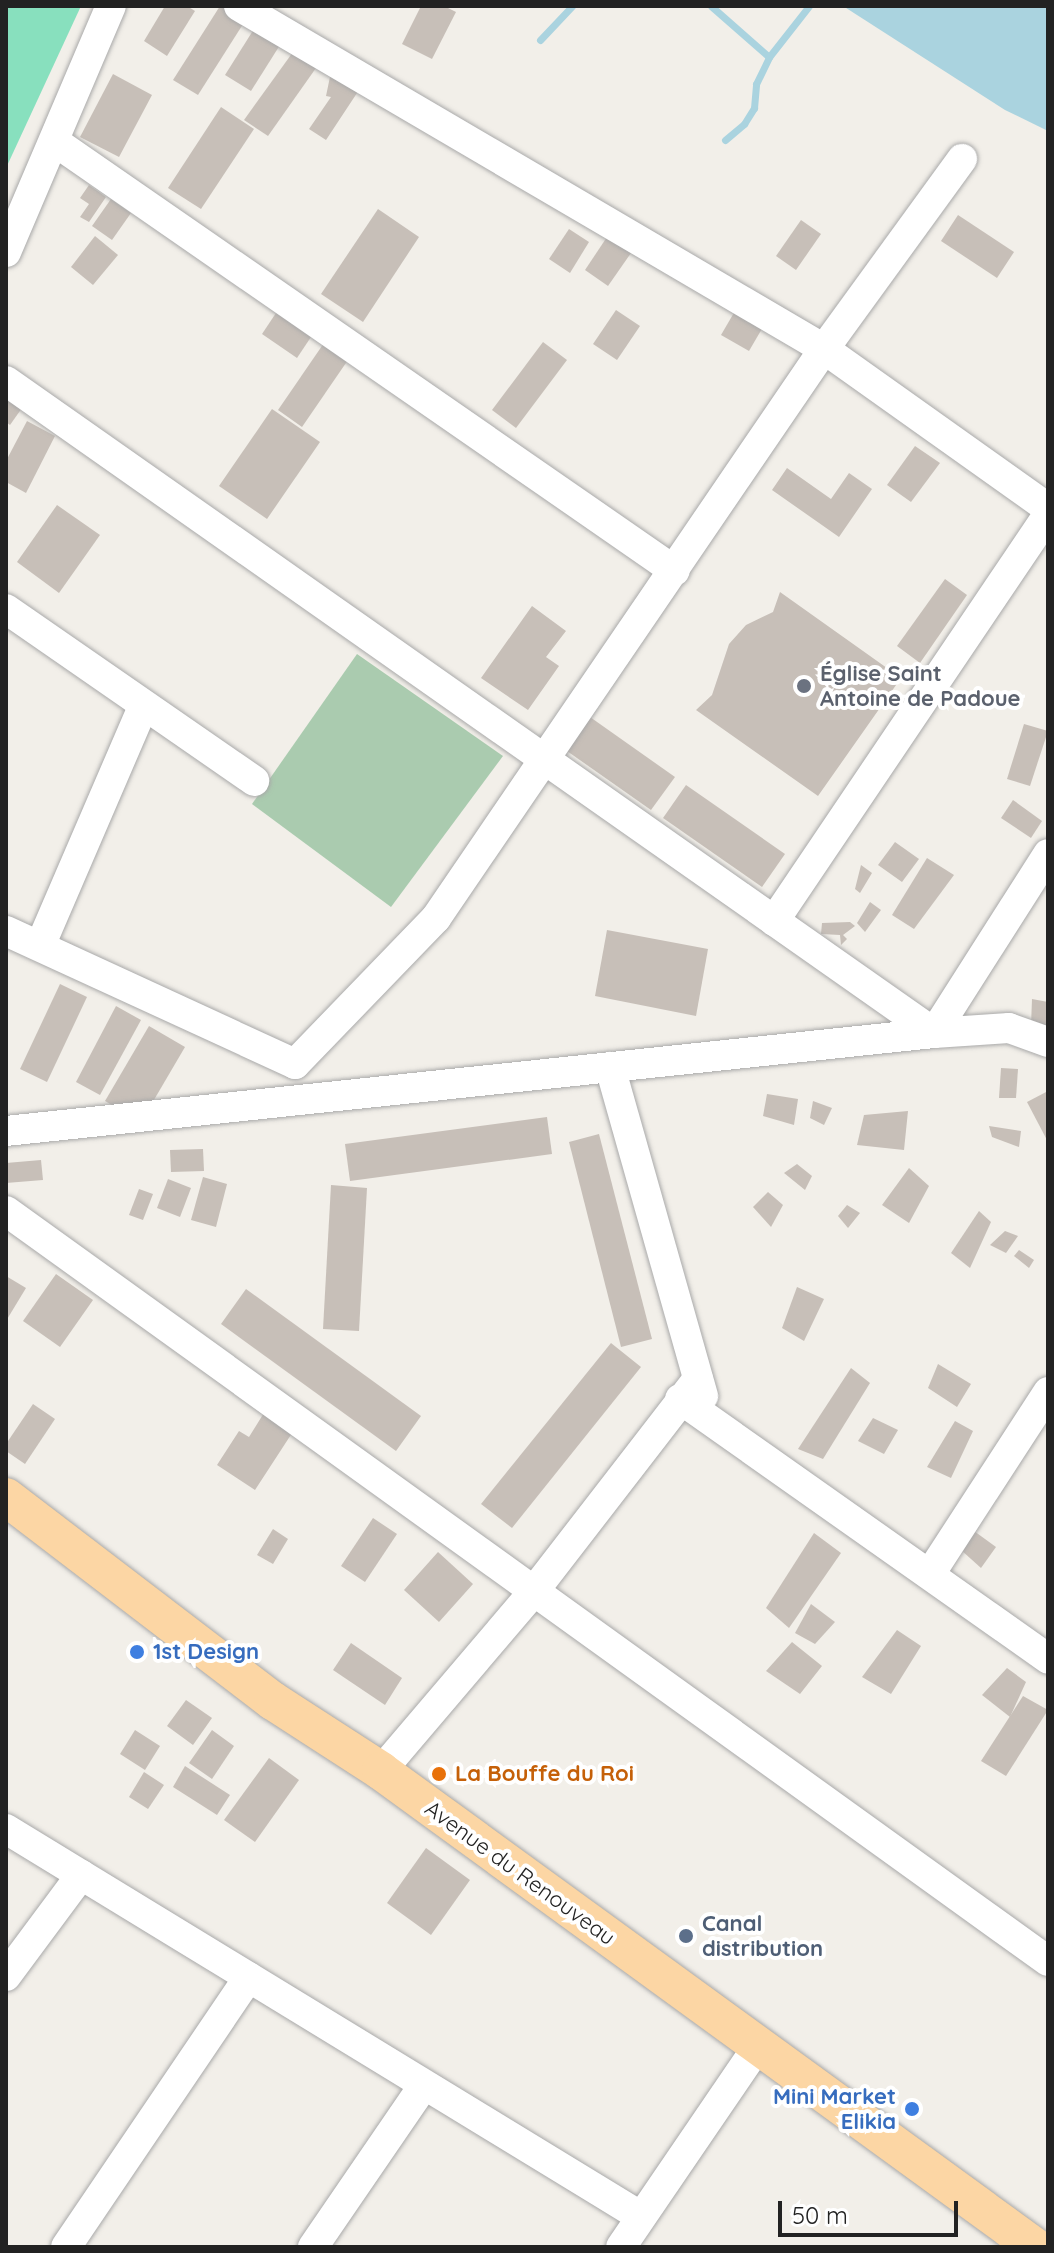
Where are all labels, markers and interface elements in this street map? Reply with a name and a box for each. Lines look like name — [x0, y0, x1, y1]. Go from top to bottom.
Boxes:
place label: Église Saint Antoine de Padoue — [820, 660, 1021, 712]
marker: Église Saint Antoine de Padoue — [795, 677, 813, 695]
place label: 1st Design — [153, 1639, 259, 1665]
marker: 1st Design — [128, 1643, 146, 1661]
place label: La Bouffe du Roi — [455, 1761, 634, 1787]
marker: La Bouffe du Roi — [430, 1765, 448, 1783]
street label: Avenue du Renouveau — [420, 1795, 620, 1951]
place label: Canal distribution — [702, 1910, 823, 1962]
marker: Canal distribution — [677, 1927, 695, 1945]
place label: Mini Market Elikia — [773, 2083, 896, 2134]
marker: Mini Market Elikia — [903, 2100, 921, 2118]
scale bar — [782, 2185, 962, 2235]
text: 50 m — [792, 2200, 848, 2230]

